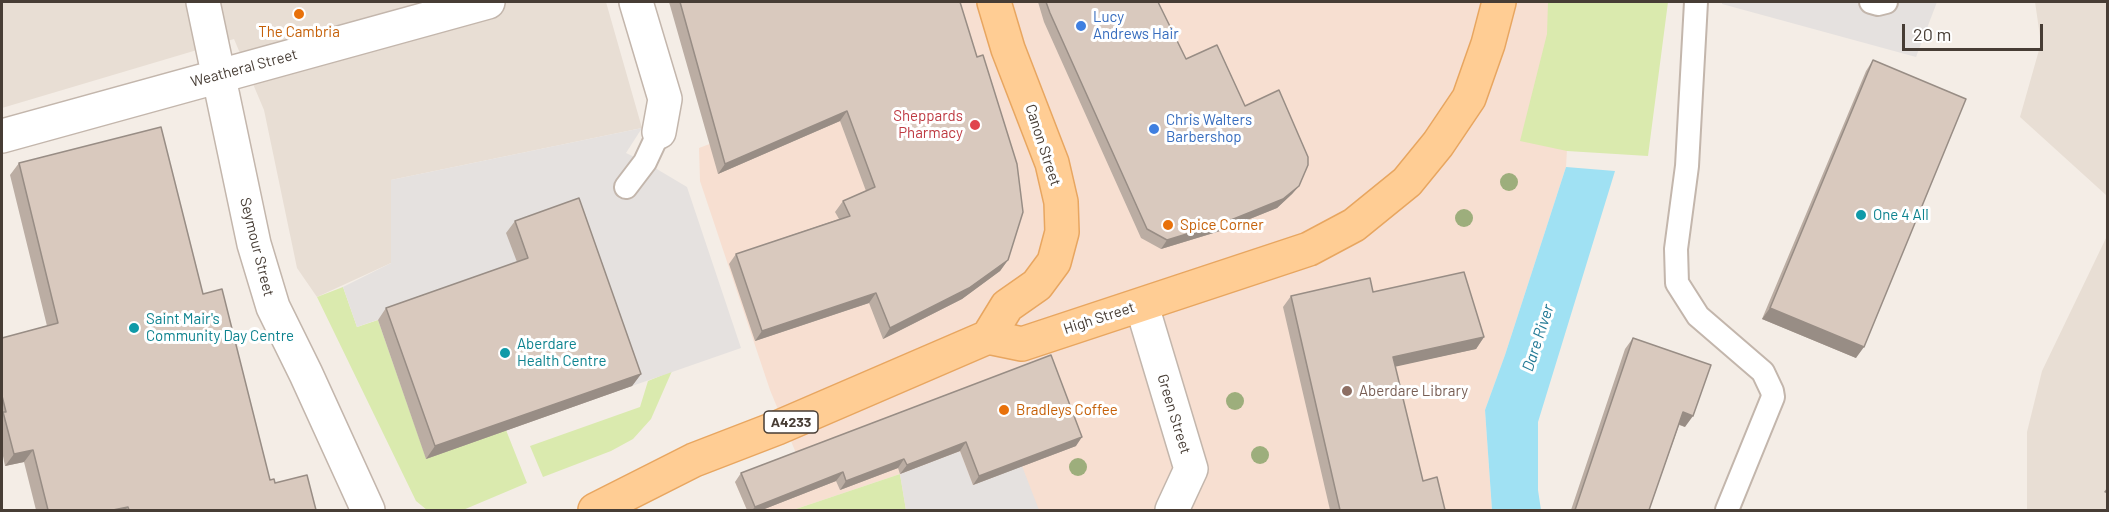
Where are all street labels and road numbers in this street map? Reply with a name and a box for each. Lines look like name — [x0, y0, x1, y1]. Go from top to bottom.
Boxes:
street label: Weatheral Street — [189, 45, 299, 91]
street label: Canon Street — [1021, 102, 1065, 188]
street label: Seymour Street — [236, 196, 278, 298]
street label: High Street — [1061, 298, 1137, 338]
street label: Green Street — [1153, 372, 1195, 456]
road number: A4233 — [764, 411, 818, 433]

